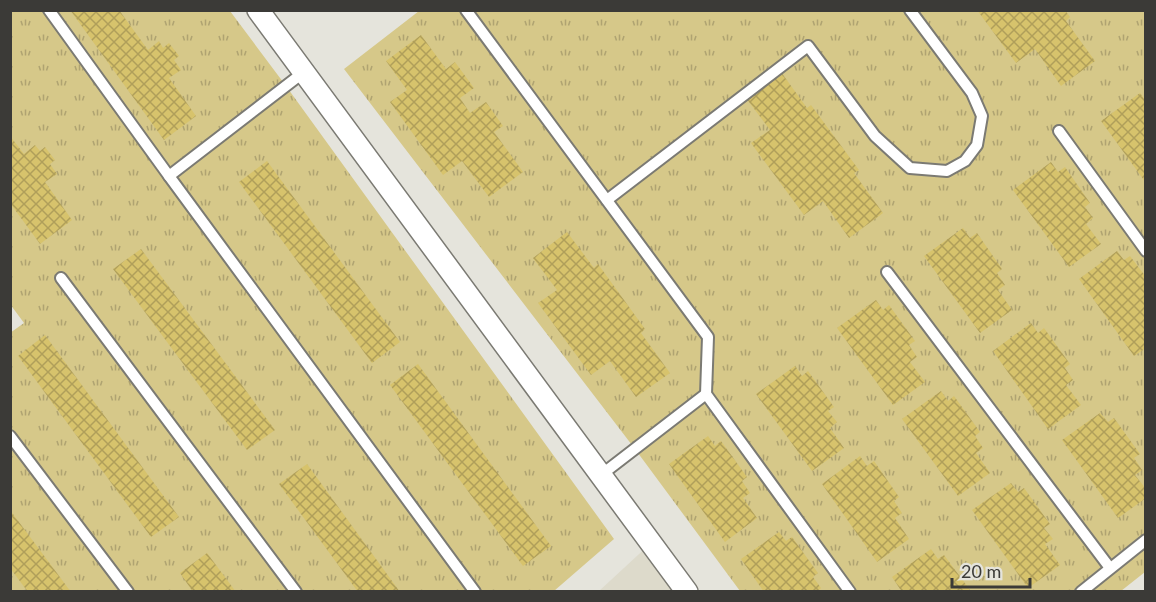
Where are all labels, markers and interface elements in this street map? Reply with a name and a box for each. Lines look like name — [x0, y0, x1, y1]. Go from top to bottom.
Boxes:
scale bar — [952, 551, 1030, 589]
text: 20 m — [961, 560, 1001, 582]

